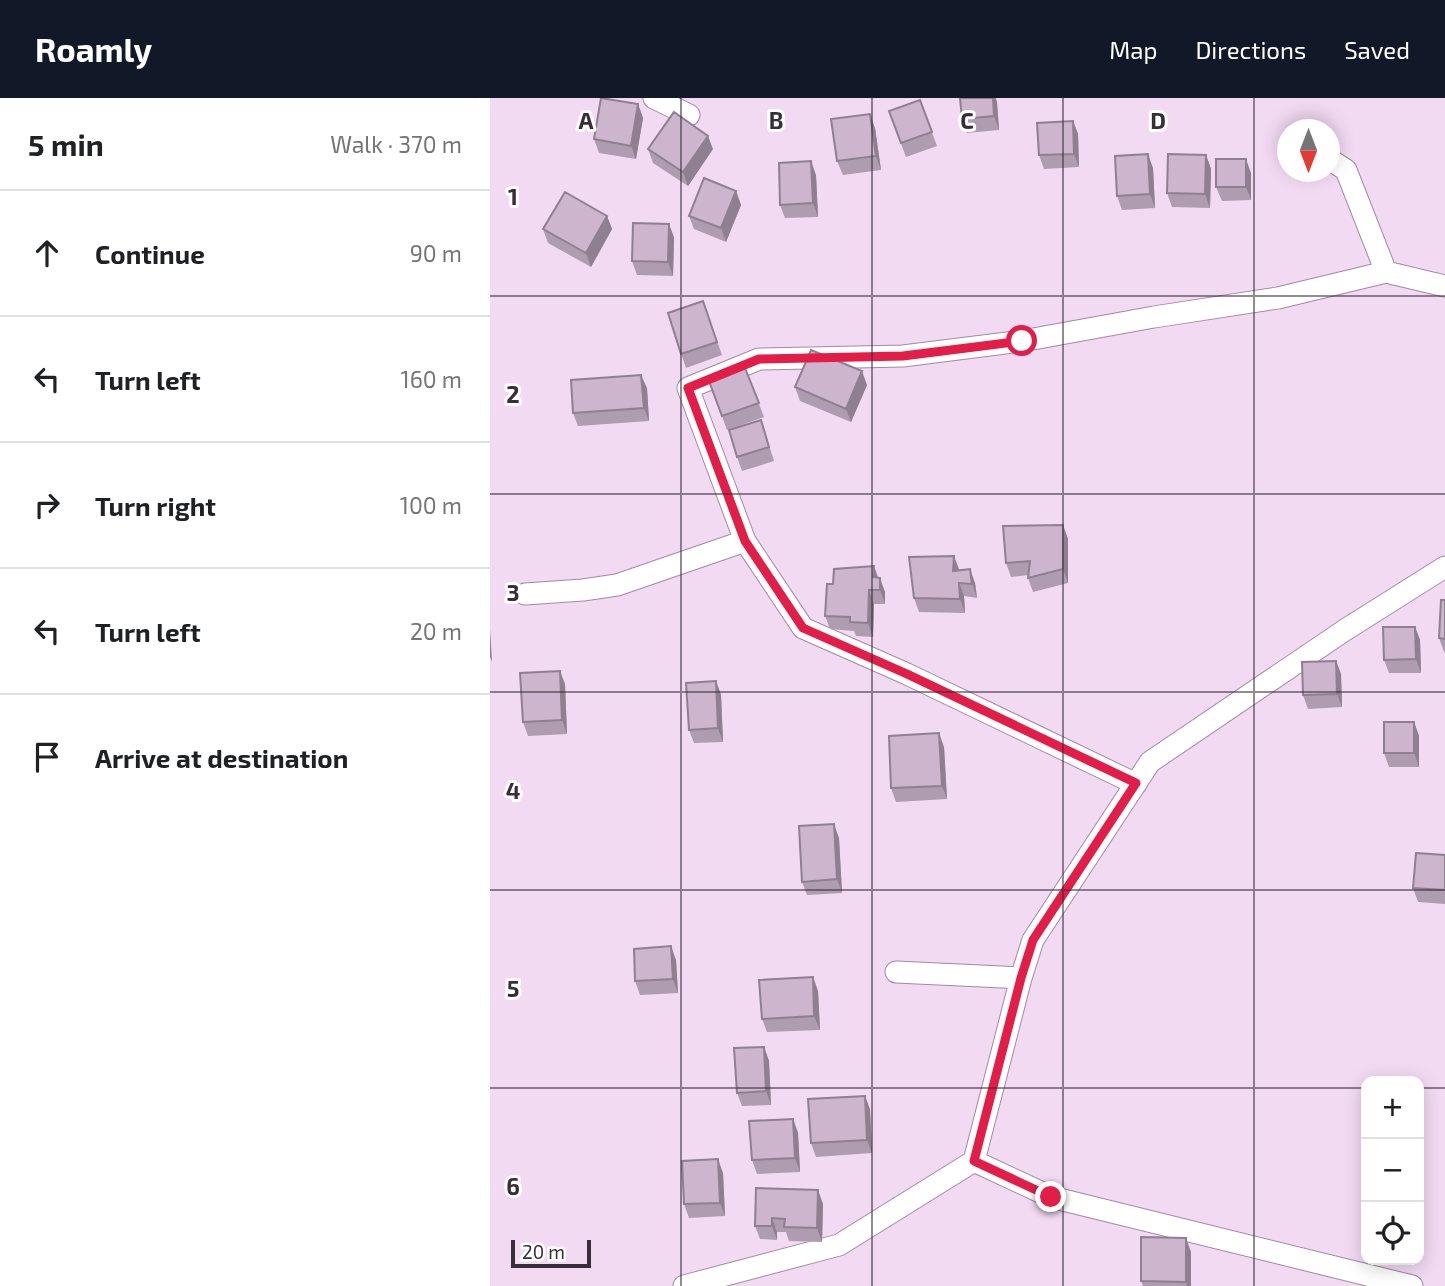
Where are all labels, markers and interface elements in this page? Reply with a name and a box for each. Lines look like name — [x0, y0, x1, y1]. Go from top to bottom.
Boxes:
text: Roamly — [35, 29, 152, 69]
text: Map — [1109, 35, 1157, 64]
text: Directions — [1195, 35, 1306, 64]
text: Saved — [1344, 35, 1410, 64]
text: A — [578, 106, 594, 134]
text: B — [769, 106, 783, 134]
text: C — [960, 106, 974, 134]
text: D — [1150, 106, 1166, 134]
north arrow — [1277, 119, 1340, 182]
text: 5 min — [28, 126, 104, 162]
text: Walk · 370 m — [330, 130, 462, 158]
text: 1 — [508, 182, 518, 210]
icon: ahead — [28, 234, 66, 272]
text: Continue — [95, 238, 205, 269]
text: 90 m — [410, 239, 462, 267]
route start — [1006, 325, 1037, 356]
icon: left — [28, 360, 66, 398]
text: Turn left — [95, 364, 201, 395]
text: 160 m — [401, 365, 462, 393]
text: 2 — [506, 380, 520, 408]
icon: right — [28, 486, 66, 524]
text: Turn right — [95, 490, 216, 521]
text: 100 m — [400, 491, 462, 519]
text: 3 — [506, 578, 520, 606]
icon: left — [28, 612, 66, 650]
text: Turn left — [95, 616, 201, 647]
text: 20 m — [410, 617, 462, 645]
icon: arrive — [28, 738, 66, 776]
text: Arrive at destination — [95, 742, 348, 773]
text: 4 — [506, 776, 520, 804]
text: 5 — [507, 974, 519, 1002]
map controls — [1361, 1076, 1424, 1265]
button: + — [1361, 1076, 1424, 1139]
button: − — [1361, 1139, 1424, 1202]
text: 6 — [506, 1172, 520, 1200]
route end — [1035, 1181, 1066, 1212]
button: locate — [1361, 1202, 1424, 1265]
scale bar — [511, 1237, 592, 1269]
text: 20 m — [522, 1240, 565, 1263]

